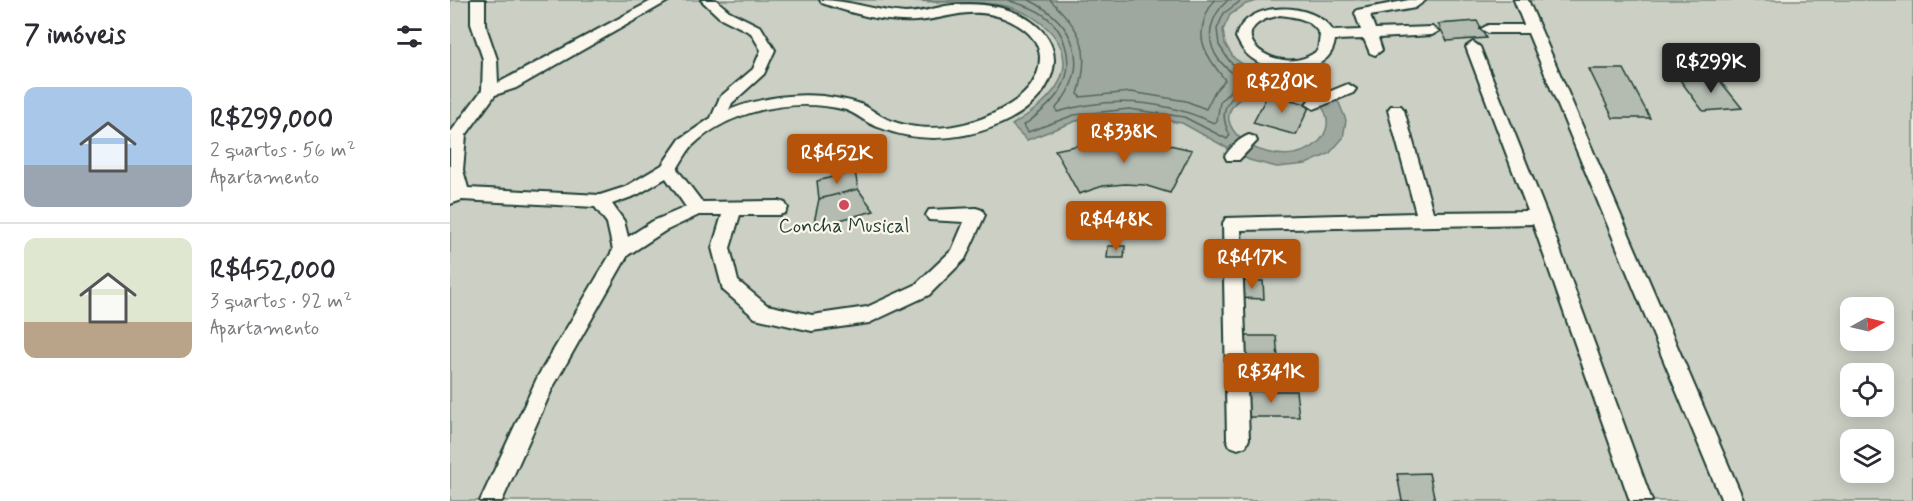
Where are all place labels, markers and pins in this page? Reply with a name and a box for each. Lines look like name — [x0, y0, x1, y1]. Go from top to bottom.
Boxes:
pin: R$299K — [1662, 43, 1760, 94]
pin: R$280K — [1233, 63, 1331, 114]
pin: R$338K — [1075, 113, 1173, 164]
pin: R$452K — [788, 134, 886, 185]
marker: Concha Musical — [837, 198, 851, 212]
pin: R$448K — [1067, 201, 1165, 252]
place label: Concha Musical — [779, 213, 909, 240]
pin: R$417K — [1203, 239, 1301, 290]
pin: R$341K — [1222, 353, 1320, 404]

